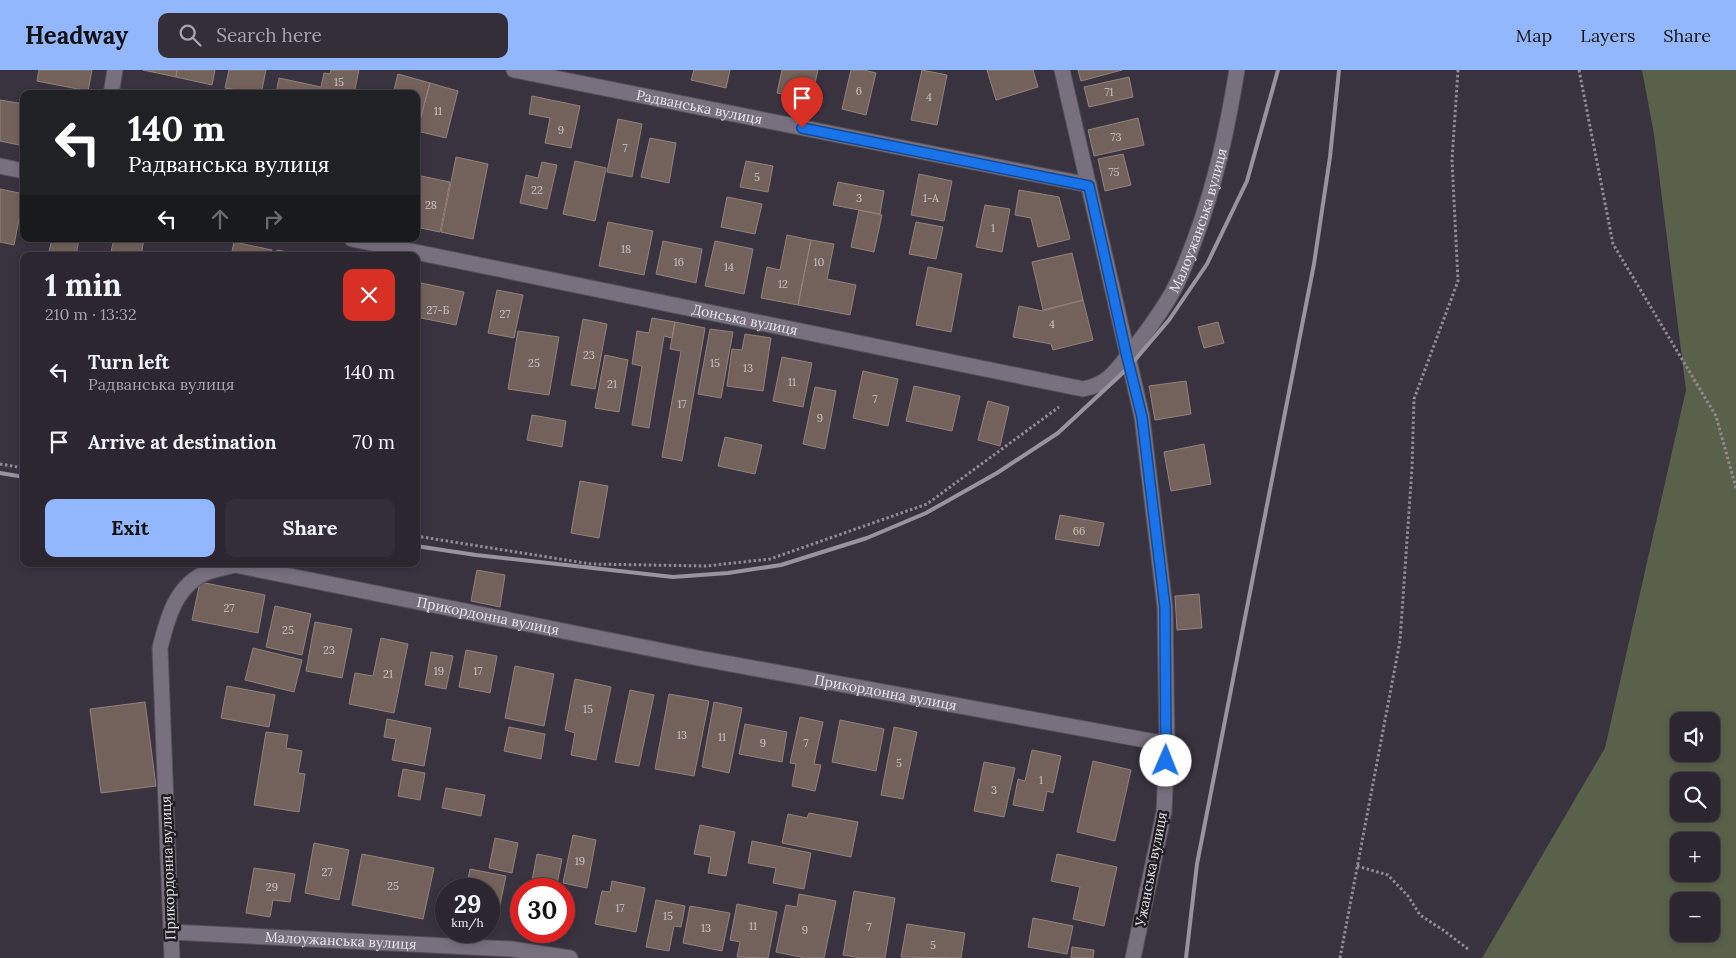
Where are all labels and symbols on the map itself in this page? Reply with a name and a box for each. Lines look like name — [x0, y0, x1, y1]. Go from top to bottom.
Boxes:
house number: 15 — [334, 75, 344, 89]
pin — [781, 77, 823, 128]
house number: 6 — [856, 84, 862, 98]
house number: 71 — [1104, 85, 1114, 99]
street label: Радванська вулиця — [635, 86, 764, 128]
house number: 4 — [926, 90, 932, 104]
house number: 11 — [434, 104, 442, 118]
house number: 9 — [558, 123, 564, 137]
house number: 73 — [1110, 130, 1122, 144]
house number: 7 — [622, 141, 628, 155]
street label: Малоужанська вулиця — [1165, 146, 1231, 296]
house number: 75 — [1108, 165, 1120, 179]
house number: 5 — [754, 170, 760, 184]
house number: 22 — [531, 183, 543, 197]
house number: 3 — [856, 191, 862, 205]
house number: 1-А — [923, 191, 940, 205]
house number: 28 — [425, 198, 437, 212]
house number: 1 — [991, 221, 995, 235]
house number: 18 — [621, 242, 631, 256]
house number: 16 — [674, 255, 684, 269]
house number: 10 — [814, 255, 825, 269]
house number: 14 — [724, 260, 734, 274]
house number: 12 — [778, 277, 788, 291]
street label: Донська вулиця — [690, 300, 799, 339]
house number: 27-Б — [427, 303, 450, 317]
house number: 27 — [500, 307, 510, 321]
house number: 4 — [1049, 317, 1055, 331]
house number: 23 — [583, 348, 595, 362]
house number: 25 — [528, 356, 540, 370]
house number: 15 — [710, 356, 720, 370]
house number: 13 — [743, 361, 753, 375]
house number: 11 — [788, 375, 796, 389]
house number: 21 — [607, 377, 617, 391]
house number: 7 — [872, 392, 878, 406]
house number: 17 — [677, 397, 687, 411]
house number: 9 — [817, 411, 823, 425]
house number: 66 — [1073, 524, 1085, 538]
street label: Прикордонна вулиця — [415, 593, 561, 639]
house number: 27 — [224, 601, 234, 615]
house number: 25 — [282, 623, 294, 637]
house number: 23 — [323, 643, 335, 657]
house number: 19 — [434, 664, 444, 678]
house number: 17 — [473, 664, 483, 678]
house number: 21 — [383, 667, 393, 681]
street label: Прикордонна вулиця — [813, 671, 958, 714]
house number: 15 — [583, 702, 593, 716]
house number: 13 — [677, 728, 687, 742]
house number: 11 — [718, 730, 726, 744]
position arrow — [1139, 734, 1191, 786]
house number: 9 — [760, 736, 766, 750]
house number: 7 — [803, 736, 809, 750]
house number: 5 — [896, 756, 902, 770]
house number: 1 — [1039, 773, 1043, 787]
house number: 3 — [991, 783, 997, 797]
street label: Прикордонна вулиця — [156, 795, 180, 941]
street label: Ужанська вулиця — [1131, 810, 1171, 929]
house number: 19 — [575, 854, 585, 868]
house number: 27 — [322, 865, 332, 879]
speed limit sign: 30 — [510, 878, 575, 943]
house number: 25 — [387, 879, 399, 893]
house number: 29 — [266, 880, 278, 894]
house number: 17 — [615, 901, 625, 915]
house number: 15 — [663, 909, 673, 923]
house number: 11 — [749, 919, 757, 933]
house number: 7 — [866, 920, 872, 934]
house number: 13 — [701, 921, 711, 935]
house number: 9 — [802, 923, 808, 937]
street label: Малоужанська вулиця — [265, 928, 417, 953]
house number: 5 — [930, 938, 936, 952]

